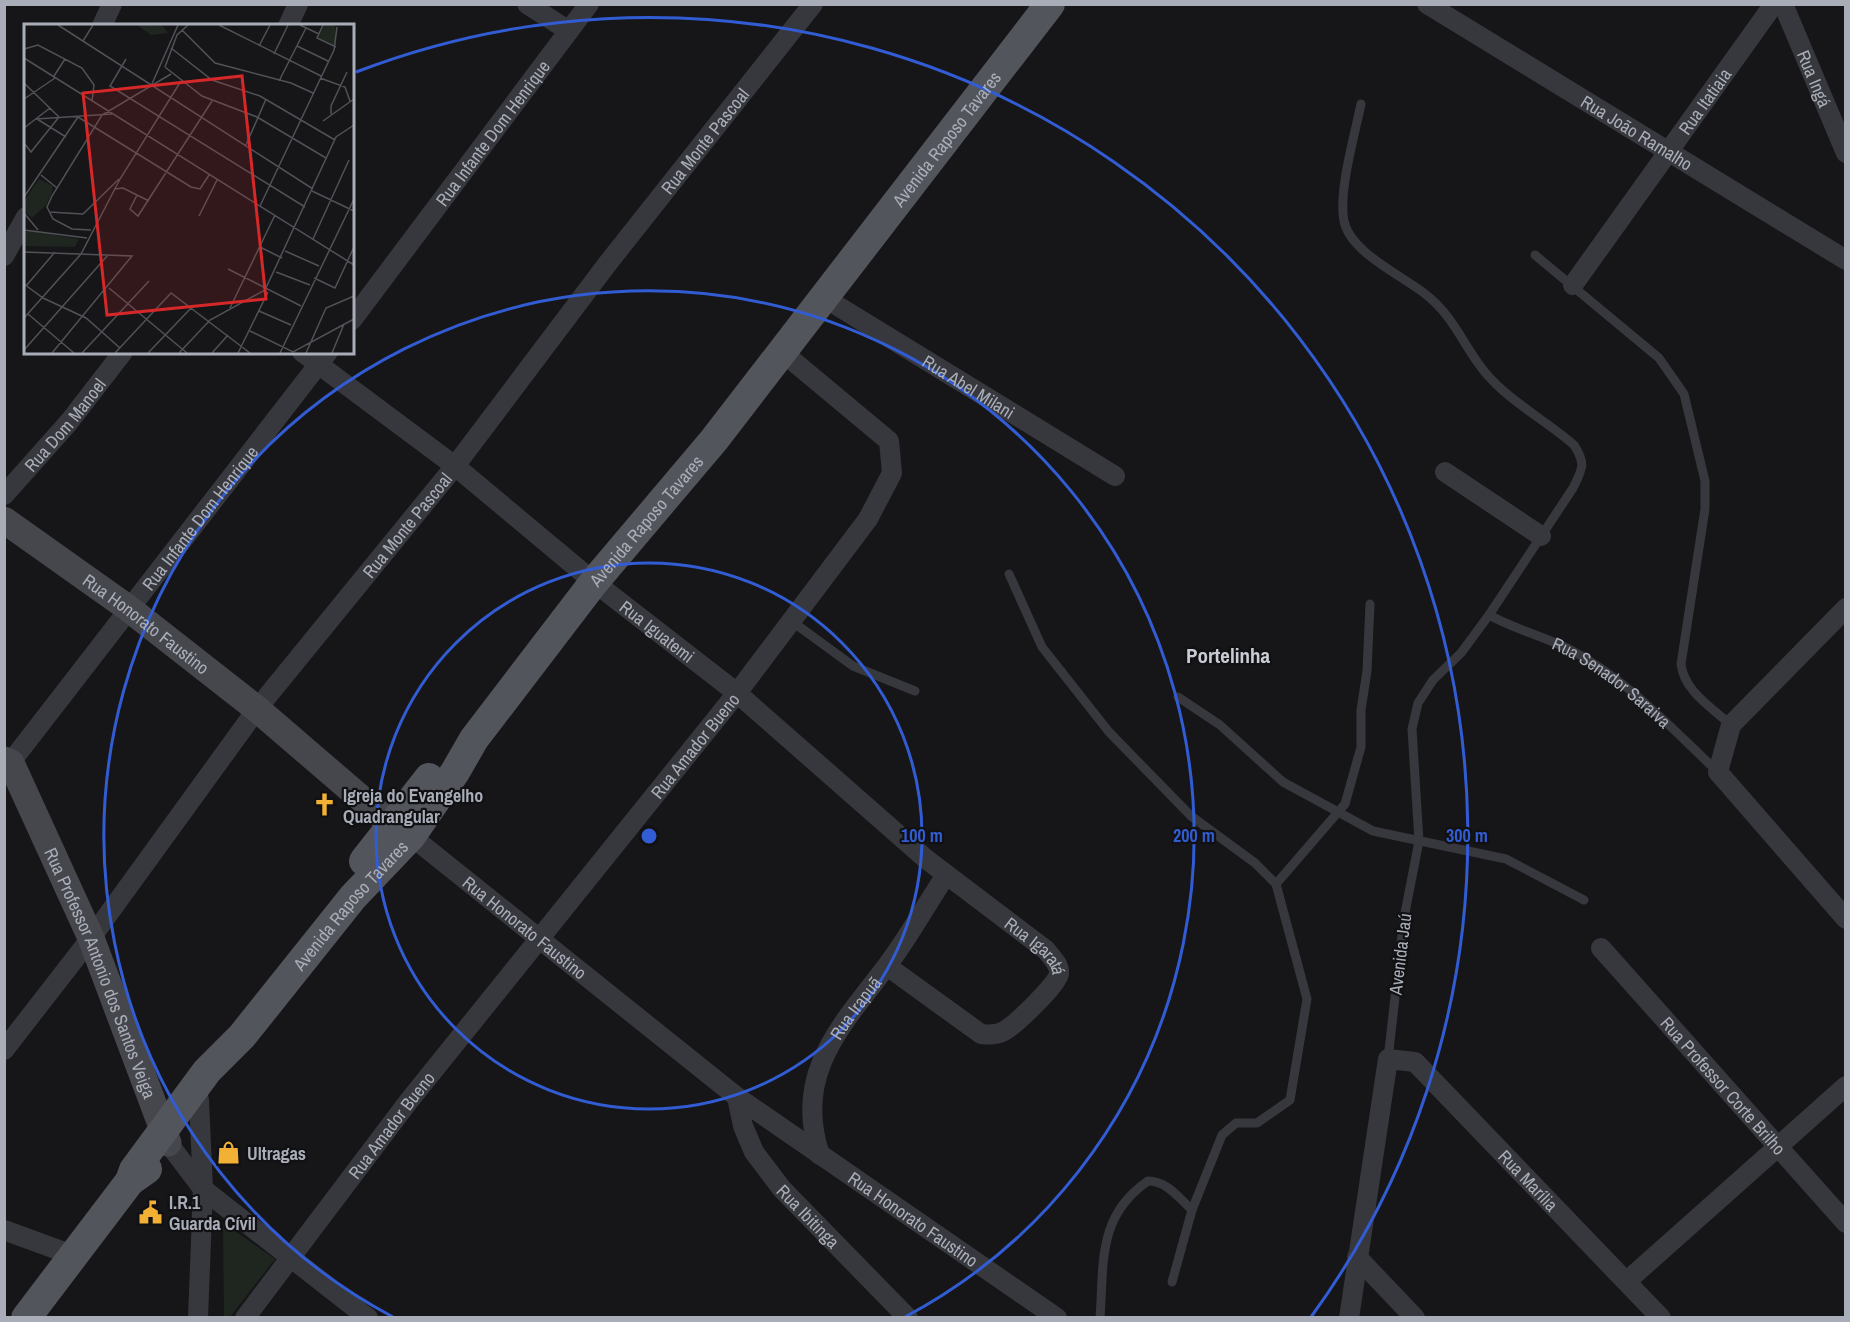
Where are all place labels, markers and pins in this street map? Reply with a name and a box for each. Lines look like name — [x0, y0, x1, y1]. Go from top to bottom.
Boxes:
place label: Igreja do Evangelho Quadrangular — [343, 783, 483, 829]
church icon: Igreja do Evangelho Quadrangular — [312, 792, 338, 818]
centre of rings — [639, 826, 659, 846]
shop icon: Ultragas — [216, 1140, 242, 1166]
place label: Ultragas — [247, 1141, 306, 1166]
place label: I.R.1 Guarda Cívil — [169, 1190, 256, 1236]
public building icon: I.R.1 Guarda Cívil — [138, 1199, 164, 1225]

